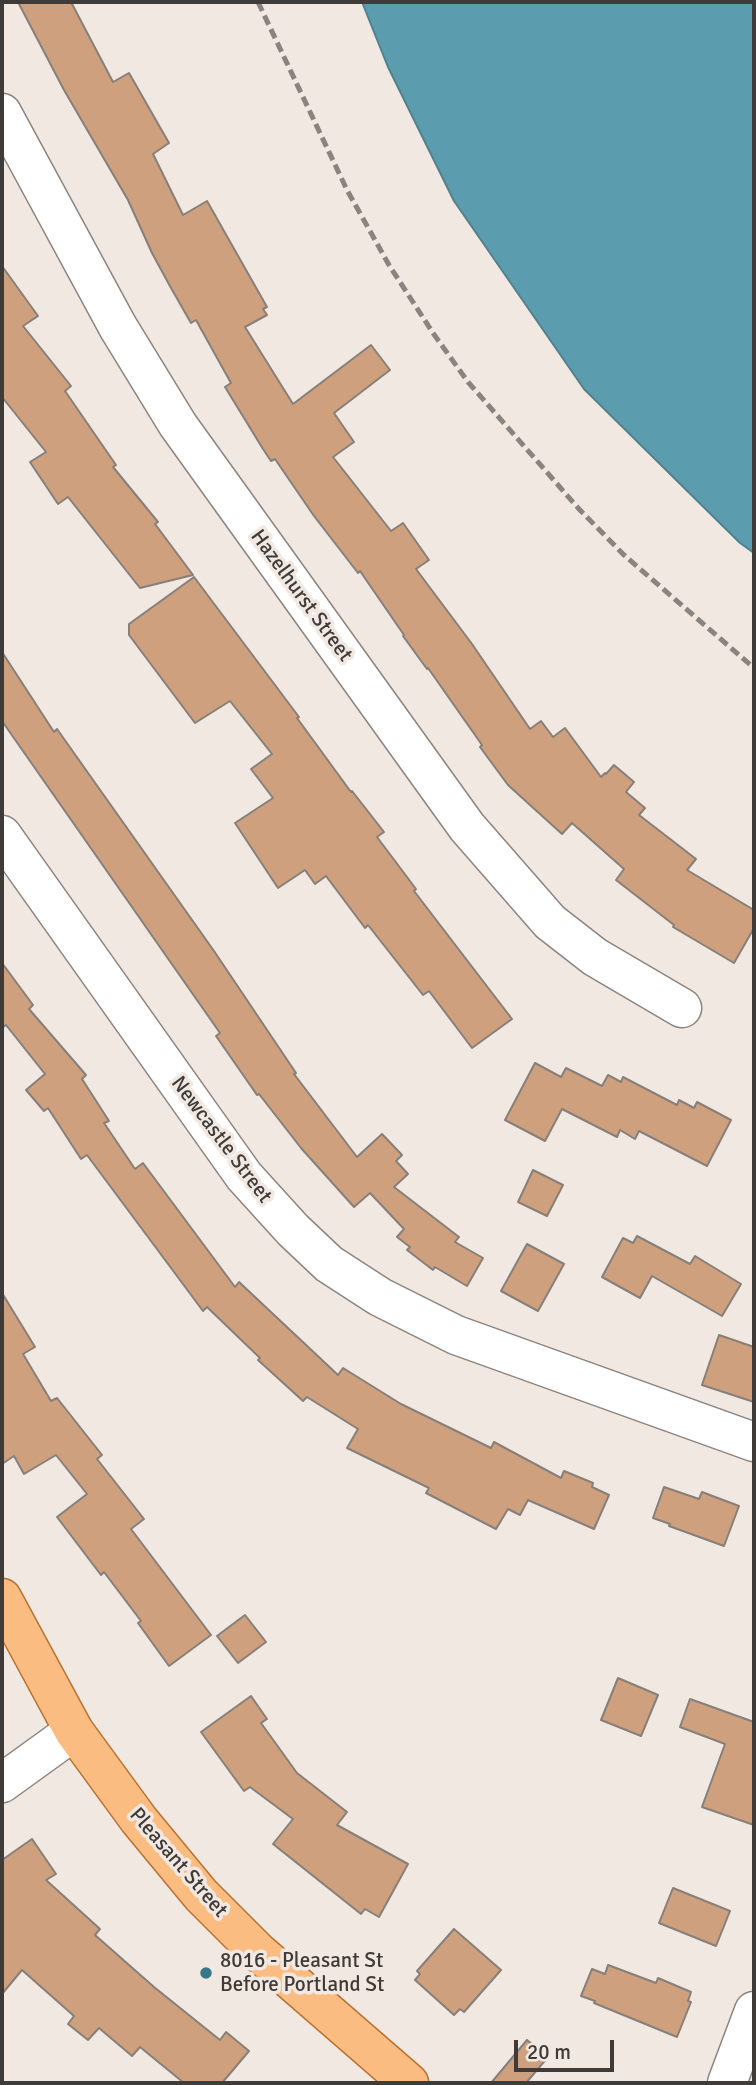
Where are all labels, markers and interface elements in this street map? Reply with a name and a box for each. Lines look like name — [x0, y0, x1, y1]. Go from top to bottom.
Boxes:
street label: Hazelhurst Street — [245, 525, 357, 667]
street label: Newcastle Street — [165, 1072, 277, 1208]
street label: Pleasant Street — [124, 1803, 232, 1923]
place label: 8016 - Pleasant St Before Portland St — [220, 1948, 384, 1998]
marker: 8016 - Pleasant St Before Portland St — [198, 1965, 214, 1981]
scale bar — [518, 2025, 618, 2070]
text: 20 m — [527, 2039, 571, 2065]

